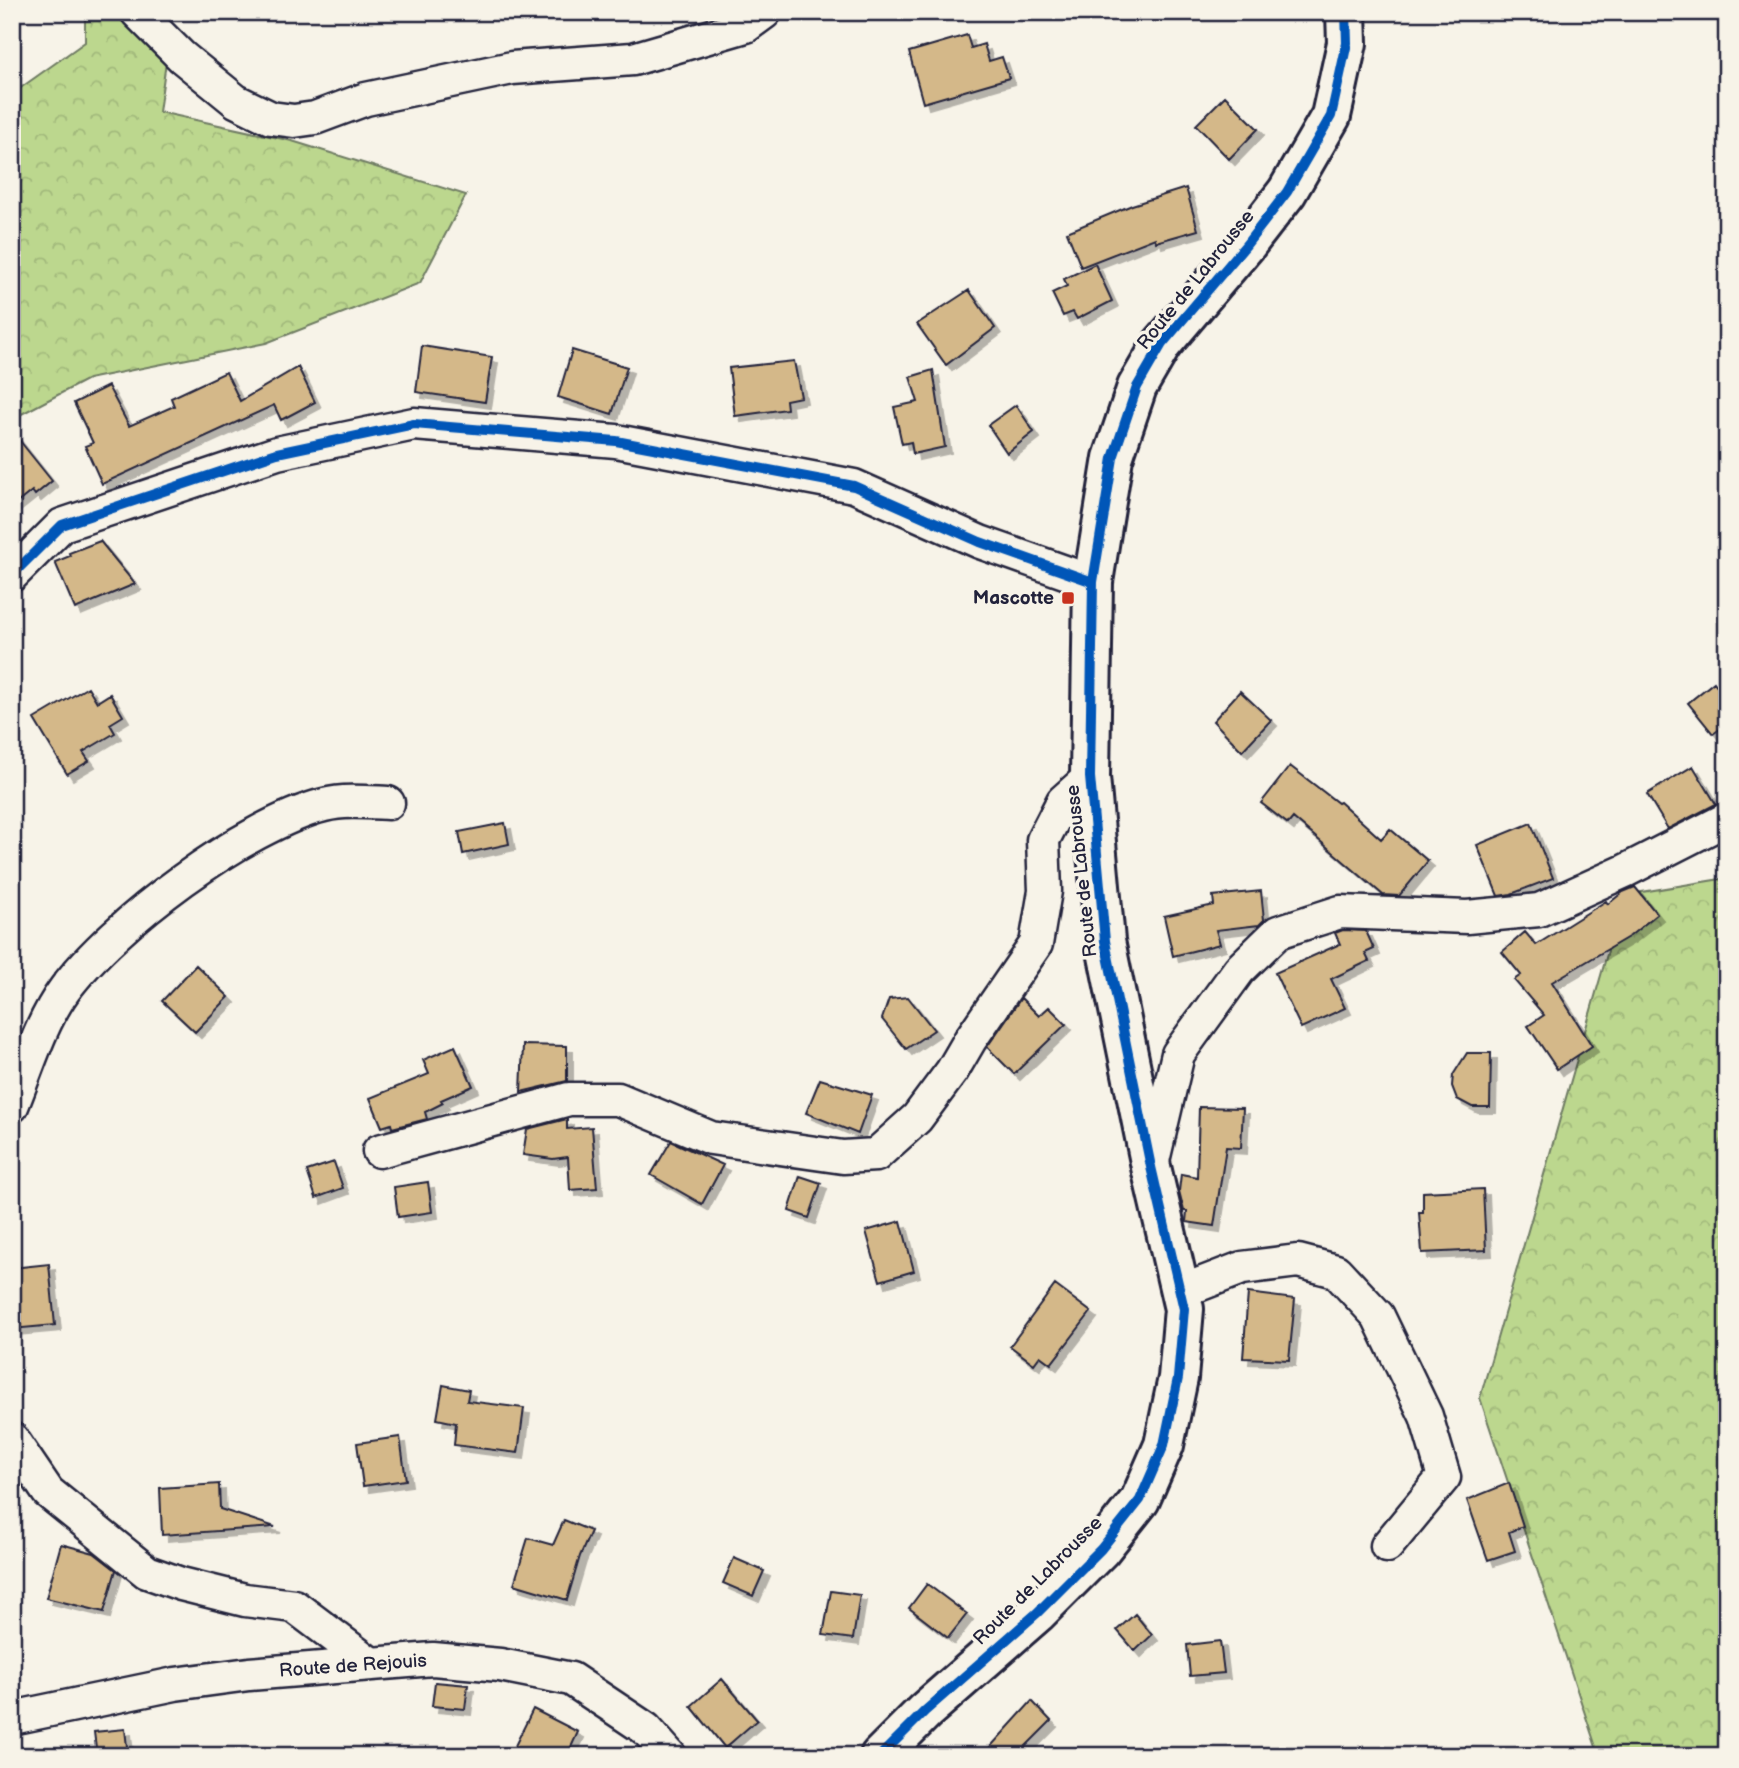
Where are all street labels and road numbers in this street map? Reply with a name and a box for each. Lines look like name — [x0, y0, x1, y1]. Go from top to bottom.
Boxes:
street label: Route de Labrousse — [1133, 205, 1259, 355]
street label: Route de Labrousse — [1062, 784, 1102, 958]
street label: Route de Labrousse — [969, 1512, 1107, 1650]
street label: Route de Rejouis — [278, 1649, 428, 1683]

